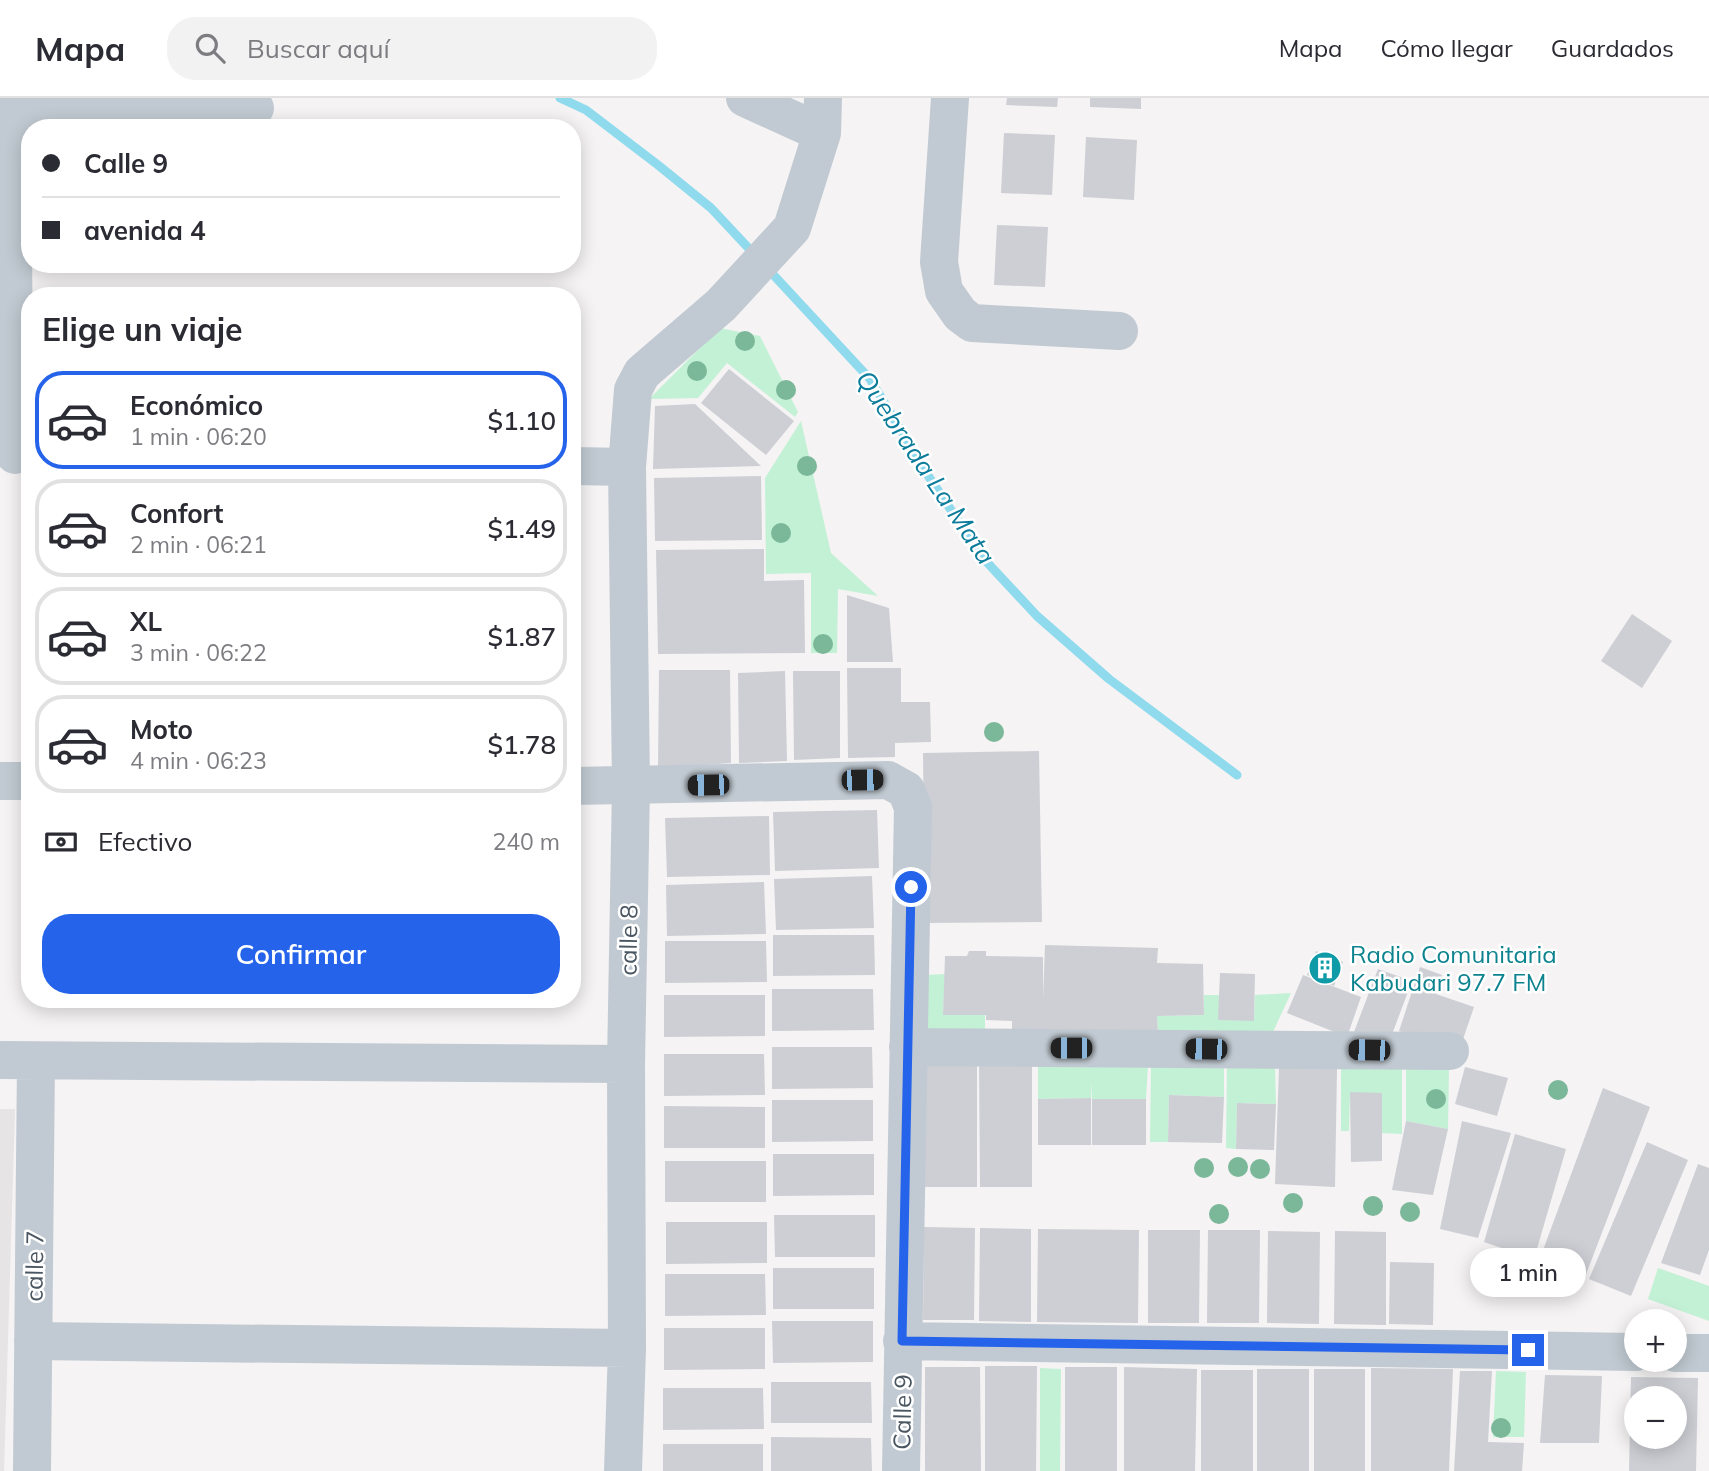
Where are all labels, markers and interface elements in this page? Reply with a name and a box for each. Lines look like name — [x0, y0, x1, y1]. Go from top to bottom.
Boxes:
search box — [167, 17, 657, 80]
text: Mapa — [35, 28, 125, 69]
icon: search — [191, 29, 229, 67]
text: Buscar aquí — [247, 32, 390, 65]
text: Mapa — [1279, 33, 1342, 63]
text: Cómo llegar — [1380, 33, 1513, 63]
text: Guardados — [1551, 33, 1674, 63]
text: Calle 9 — [84, 147, 168, 180]
text: avenida 4 — [84, 214, 206, 247]
text: Elige un viaje — [42, 309, 243, 349]
water label: Quebrada La Mata — [849, 364, 1003, 570]
icon: car — [46, 389, 109, 452]
text: Económico — [130, 389, 263, 422]
text: $1.10 — [487, 404, 556, 437]
text: 1 min · 06:20 — [130, 422, 267, 451]
icon: car — [46, 497, 109, 560]
text: Confort — [130, 497, 223, 530]
text: $1.49 — [487, 512, 556, 545]
text: 2 min · 06:21 — [130, 530, 267, 559]
icon: car — [46, 605, 109, 668]
text: XL — [130, 605, 162, 638]
text: $1.87 — [487, 620, 556, 653]
text: 3 min · 06:22 — [130, 638, 267, 667]
icon: car — [46, 713, 109, 776]
text: Moto — [130, 713, 193, 746]
text: $1.78 — [487, 728, 556, 761]
text: 4 min · 06:23 — [130, 746, 267, 775]
car — [841, 769, 884, 791]
car — [687, 774, 730, 796]
icon: cash — [42, 823, 80, 861]
text: Efectivo — [98, 825, 192, 858]
text: 240 m — [492, 827, 560, 856]
route start — [895, 871, 927, 903]
street label: calle 8 — [612, 904, 644, 976]
button: Confirmar — [42, 914, 560, 994]
place label: Radio Comunitaria Kabudari 97.7 FM — [1350, 939, 1557, 997]
building icon: Radio Comunitaria Kabudari 97.7 FM — [1306, 949, 1344, 987]
car — [1051, 1038, 1093, 1059]
car — [1185, 1038, 1228, 1060]
car — [1348, 1039, 1391, 1061]
street label: calle 7 — [18, 1230, 50, 1302]
callout: 1 min — [1470, 1248, 1586, 1298]
text: 1 min — [1498, 1258, 1558, 1287]
map controls — [1624, 1309, 1687, 1449]
button: + — [1624, 1309, 1687, 1372]
route end — [1512, 1334, 1544, 1366]
street label: Calle 9 — [886, 1374, 918, 1450]
button: − — [1624, 1386, 1687, 1449]

